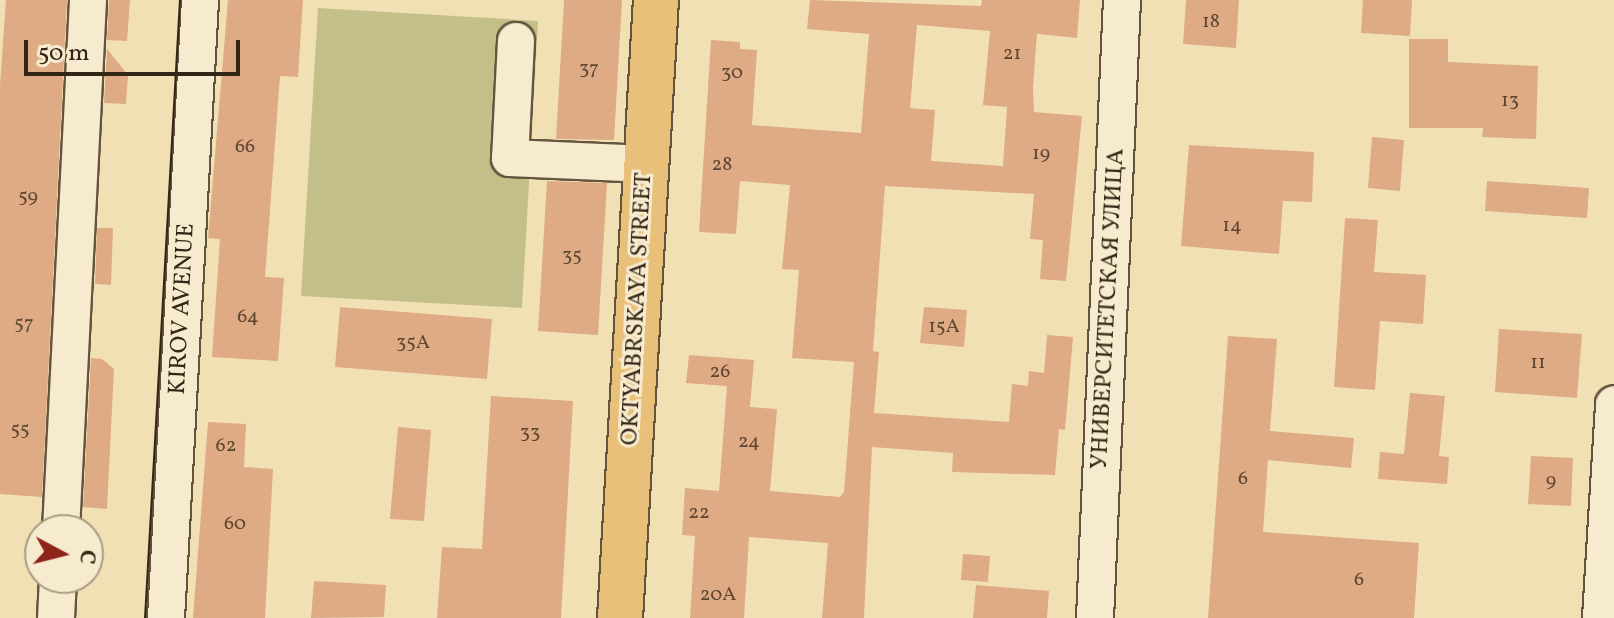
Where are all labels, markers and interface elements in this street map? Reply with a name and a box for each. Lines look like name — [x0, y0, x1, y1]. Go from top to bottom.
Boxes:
house number: 18 — [1202, 10, 1220, 34]
scale bar — [28, 24, 244, 74]
text: 50 m — [38, 37, 90, 71]
house number: 21 — [1003, 42, 1021, 66]
house number: 37 — [579, 57, 599, 81]
house number: 30 — [721, 61, 743, 85]
house number: 13 — [1501, 89, 1519, 113]
house number: 66 — [235, 135, 255, 159]
house number: 19 — [1032, 142, 1050, 166]
street label: УНИВЕРСИТЕТСКАЯ УЛИЦА — [1086, 148, 1132, 470]
house number: 28 — [712, 153, 732, 177]
street label: OKTYABRSKAYA STREET — [616, 172, 660, 446]
house number: 59 — [18, 185, 38, 209]
house number: 14 — [1222, 214, 1242, 238]
street label: KIROV AVENUE — [164, 222, 202, 396]
house number: 35 — [562, 244, 582, 268]
house number: 64 — [237, 305, 259, 329]
house number: 57 — [14, 312, 34, 336]
house number: 15А — [928, 315, 960, 339]
house number: 35А — [396, 331, 430, 355]
house number: 11 — [1530, 351, 1546, 375]
house number: 26 — [710, 360, 730, 384]
house number: 55 — [10, 418, 30, 442]
house number: 33 — [520, 421, 540, 445]
house number: 24 — [738, 430, 760, 454]
house number: 62 — [216, 434, 236, 458]
house number: 6 — [1238, 467, 1248, 491]
house number: 9 — [1546, 469, 1556, 493]
house number: 22 — [688, 501, 710, 525]
house number: 60 — [224, 512, 246, 536]
north arrow — [24, 514, 104, 594]
text: С — [70, 548, 103, 566]
house number: 6 — [1354, 568, 1364, 592]
house number: 20А — [700, 583, 736, 607]

